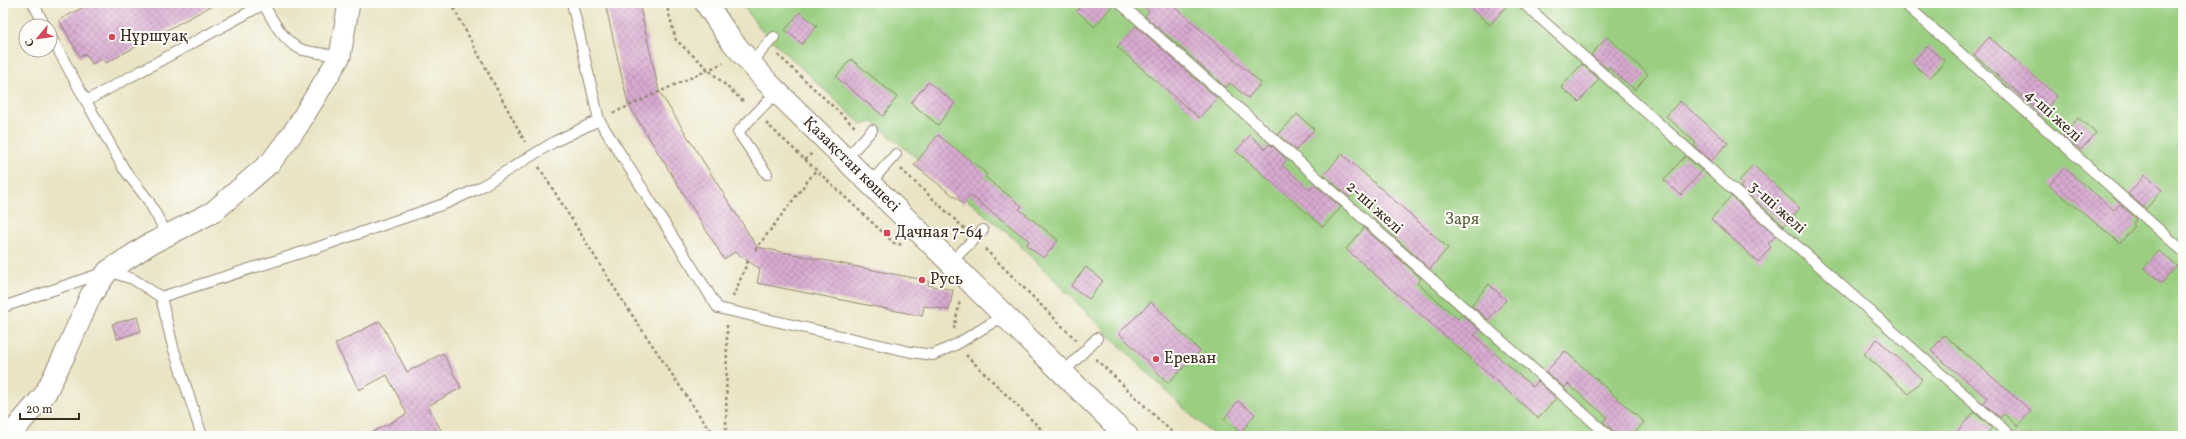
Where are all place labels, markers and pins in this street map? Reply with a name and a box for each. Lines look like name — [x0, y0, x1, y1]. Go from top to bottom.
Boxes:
place label: Нұршуақ — [120, 26, 188, 48]
marker: Нұршуақ — [107, 32, 117, 42]
place label: Дачная 7-64 — [895, 222, 983, 244]
marker: Дачная 7-64 — [882, 228, 892, 238]
place label: Русь — [930, 269, 963, 291]
marker: Русь — [917, 275, 927, 285]
place label: Ереван — [1164, 348, 1216, 370]
marker: Ереван — [1151, 354, 1161, 364]

